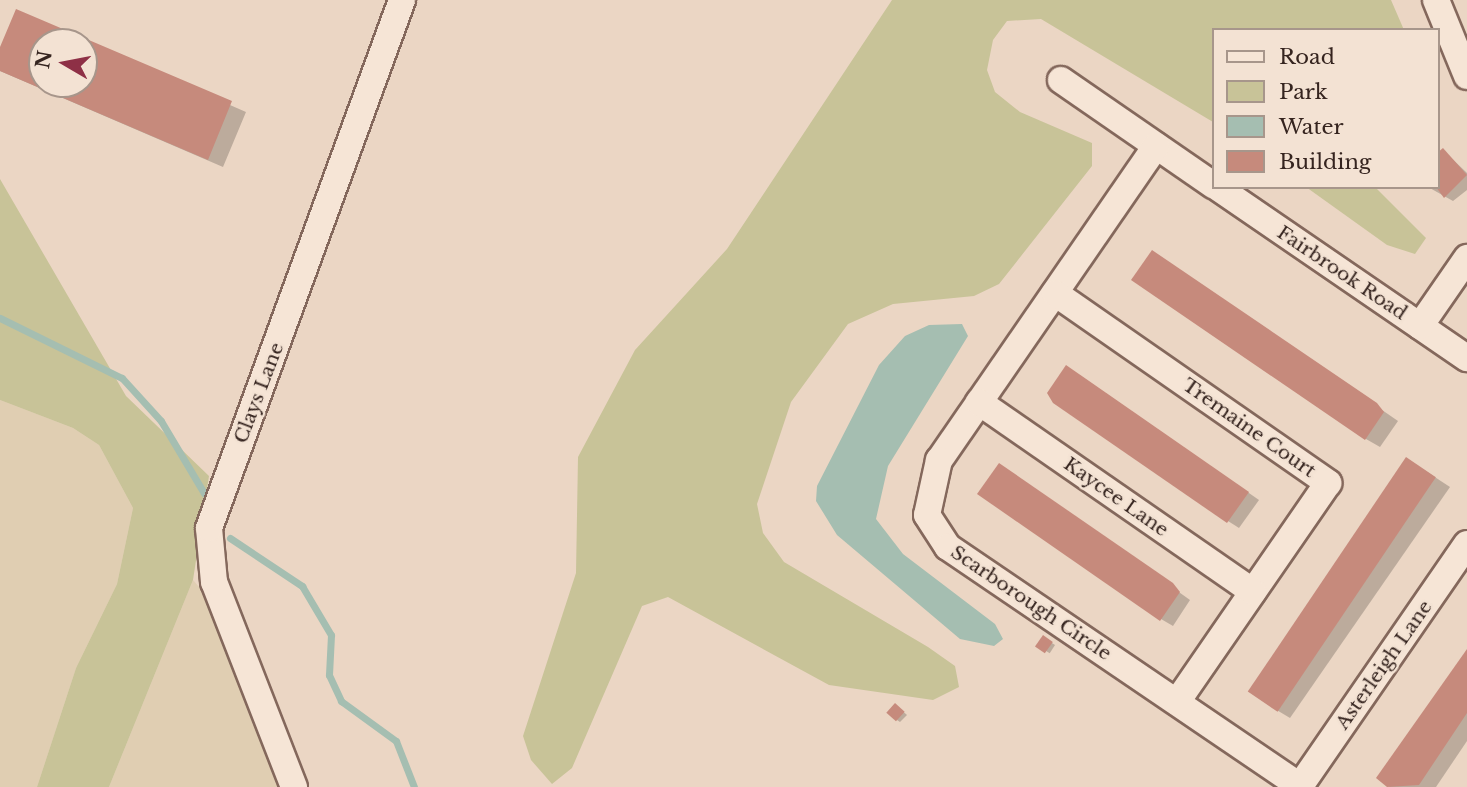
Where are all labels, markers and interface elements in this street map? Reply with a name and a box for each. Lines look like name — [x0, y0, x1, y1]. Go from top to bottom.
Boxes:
north arrow — [28, 28, 98, 98]
legend — [1212, 28, 1439, 189]
text: Road — [1279, 44, 1335, 70]
text: N — [31, 49, 57, 70]
text: Park — [1279, 79, 1328, 105]
text: Water — [1279, 114, 1343, 140]
text: Building — [1279, 149, 1371, 175]
street label: Fairbrook Road — [1273, 221, 1411, 325]
street label: Clays Lane — [229, 340, 289, 446]
street label: Tremaine Court — [1178, 374, 1320, 482]
street label: Kaycee Lane — [1059, 453, 1173, 541]
street label: Scarborough Circle — [946, 541, 1116, 665]
street label: Asterleigh Lane — [1331, 596, 1437, 734]

